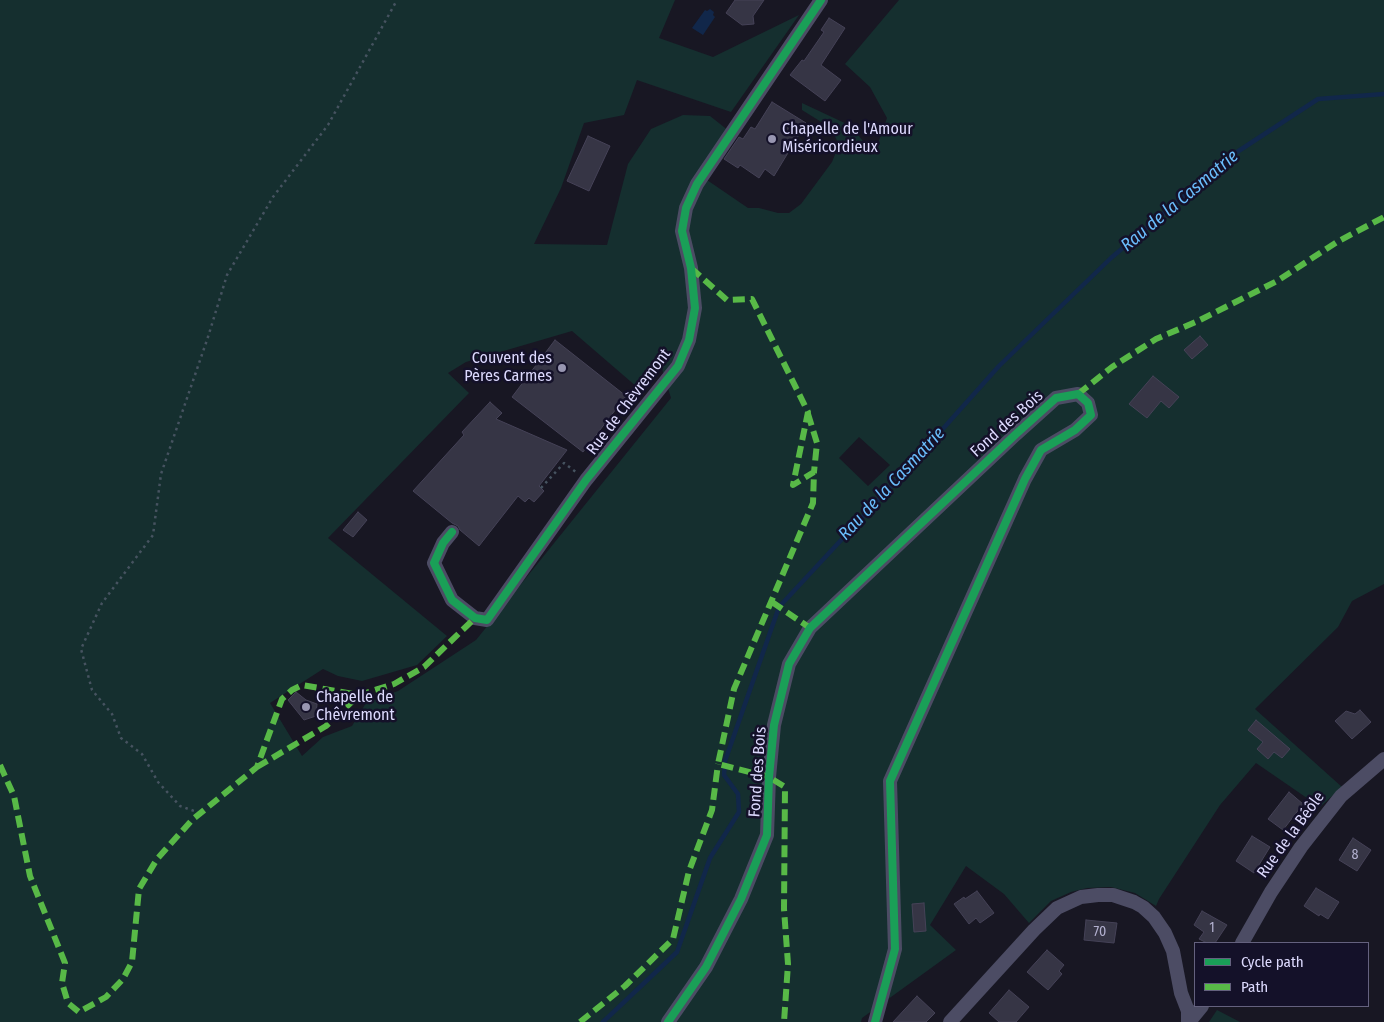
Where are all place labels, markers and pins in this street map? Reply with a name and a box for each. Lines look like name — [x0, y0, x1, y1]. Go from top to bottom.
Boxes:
place label: Chapelle de l'Amour Miséricordieux — [782, 120, 913, 158]
marker: Chapelle de l'Amour Miséricordieux — [766, 133, 778, 145]
place label: Couvent des Pères Carmes — [464, 349, 552, 387]
marker: Couvent des Pères Carmes — [556, 362, 568, 374]
place label: Chapelle de Chêvremont — [316, 688, 395, 726]
marker: Chapelle de Chêvremont — [300, 701, 312, 713]

